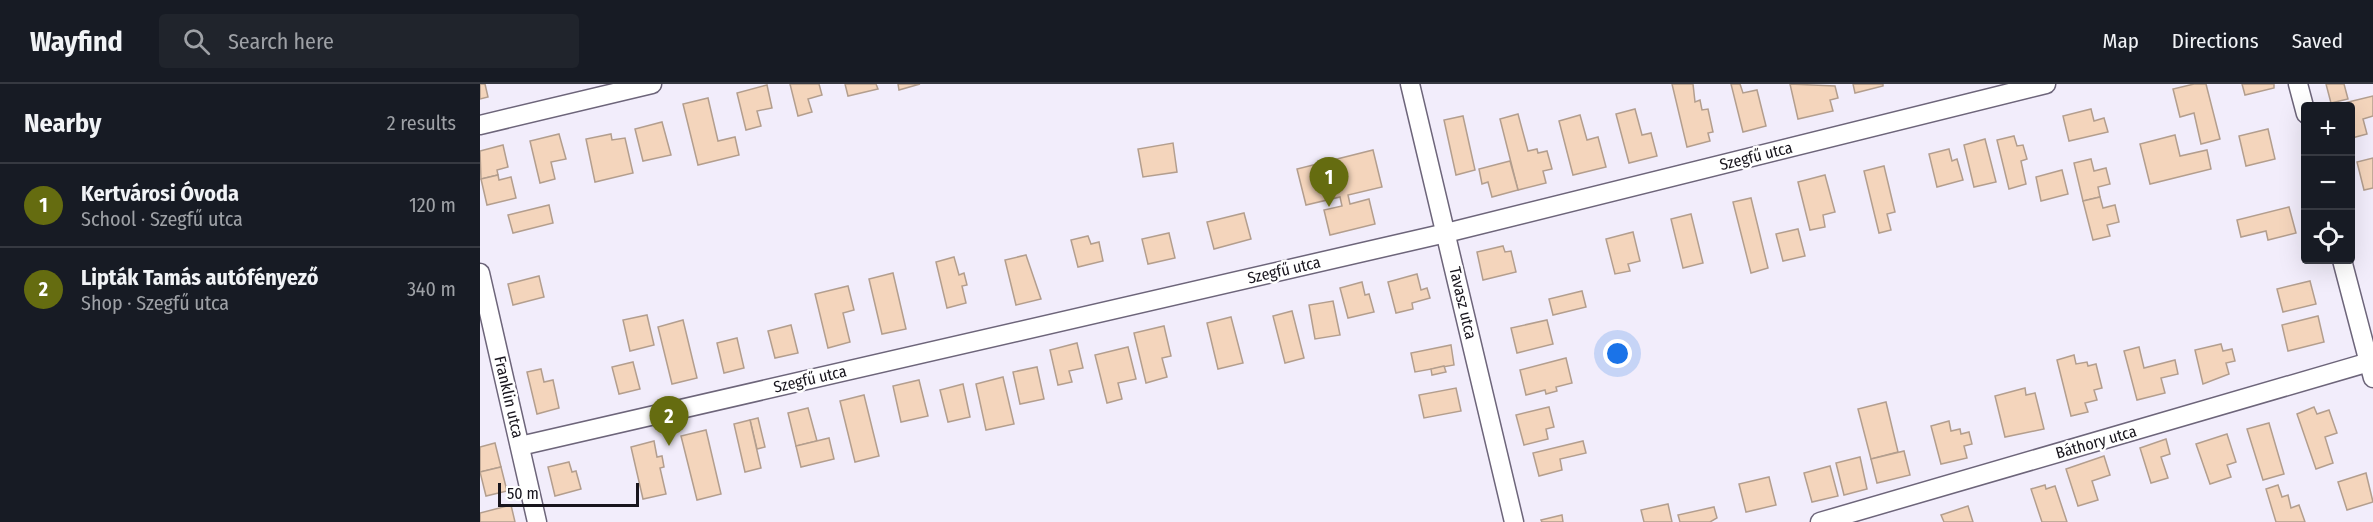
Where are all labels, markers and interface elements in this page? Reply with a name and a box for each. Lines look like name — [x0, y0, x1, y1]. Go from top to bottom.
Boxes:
search box — [159, 14, 579, 68]
text: Wayfind — [30, 25, 123, 58]
icon: search — [180, 25, 213, 58]
text: Search here — [228, 28, 334, 55]
text: Map — [2102, 28, 2139, 54]
text: Directions — [2172, 28, 2259, 54]
text: Saved — [2292, 28, 2343, 54]
map controls — [2301, 102, 2355, 264]
button: + — [2301, 102, 2355, 156]
text: Nearby — [24, 108, 101, 139]
text: 2 results — [387, 111, 456, 135]
street label: Szegfű utca — [1718, 138, 1795, 174]
button: − — [2301, 156, 2355, 210]
pin: 1 — [1310, 158, 1348, 207]
text: Kertvárosi Óvoda — [81, 180, 239, 207]
text: 1 — [39, 193, 48, 217]
text: 120 m — [409, 193, 456, 217]
text: School · Szegfű utca — [81, 207, 243, 231]
button: locate — [2301, 210, 2355, 264]
street label: Szegfű utca — [1246, 252, 1322, 288]
text: Lipták Tamás autófényező — [81, 264, 319, 291]
street label: Tavasz utca — [1445, 265, 1481, 341]
text: 2 — [39, 277, 48, 301]
text: 340 m — [407, 277, 456, 301]
text: Shop · Szegfű utca — [81, 291, 229, 315]
your location — [1603, 339, 1632, 368]
street label: Franklin utca — [490, 354, 528, 440]
street label: Szegfű utca — [772, 361, 848, 397]
pin: 2 — [650, 396, 688, 446]
street label: Báthory utca — [2053, 421, 2139, 463]
scale bar — [498, 480, 639, 508]
text: 50 m — [507, 484, 539, 503]

